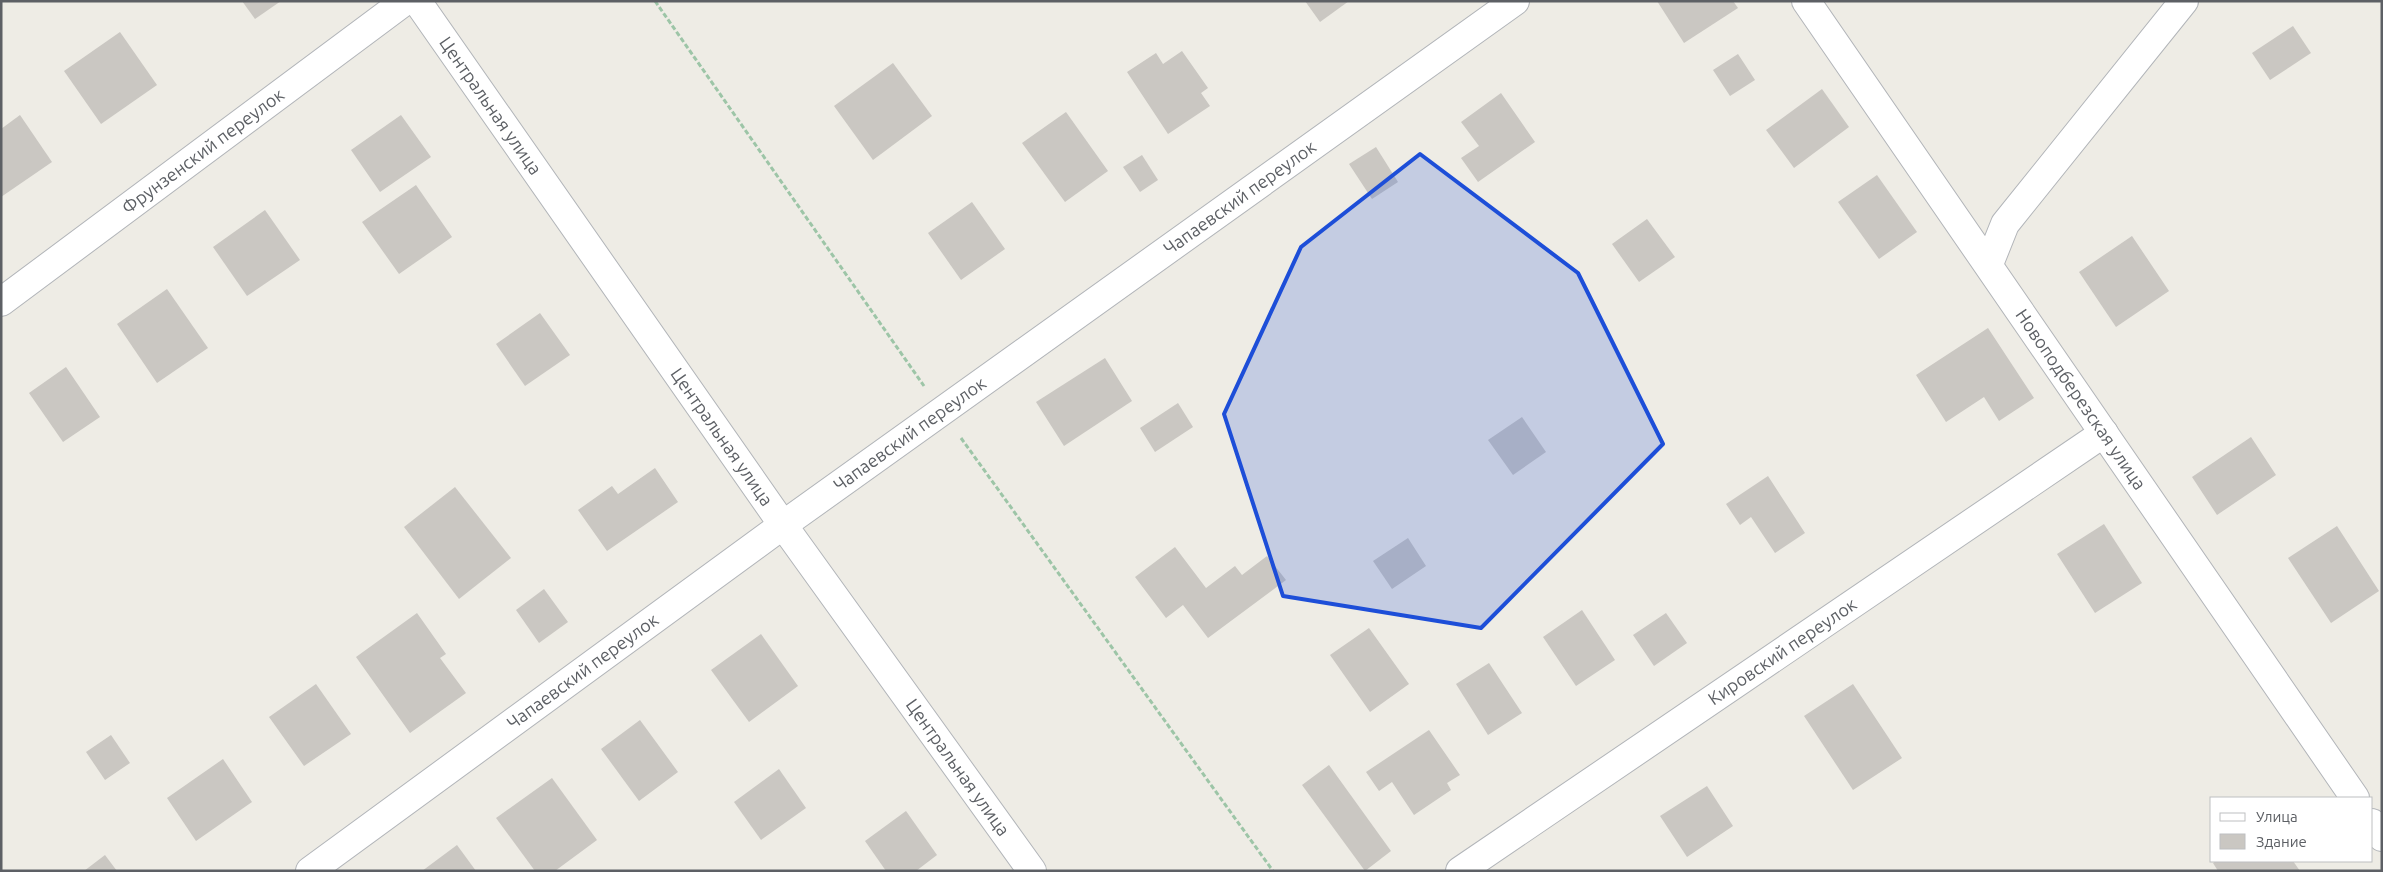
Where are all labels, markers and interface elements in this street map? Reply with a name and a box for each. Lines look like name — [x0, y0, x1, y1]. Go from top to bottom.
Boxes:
street label: Центральная улица — [436, 33, 546, 178]
street label: Фрунзенский переулок — [118, 84, 287, 217]
street label: Чапаевский переулок — [1159, 136, 1319, 258]
street label: Новоподберезская улица — [2012, 305, 2150, 493]
street label: Центральная улица — [667, 364, 778, 509]
street label: Чапаевский переулок — [829, 372, 989, 495]
street label: Кировский переулок — [1704, 593, 1860, 708]
street label: Чапаевский переулок — [503, 609, 662, 733]
street label: Центральная улица — [902, 695, 1014, 839]
legend — [2210, 797, 2373, 862]
text: Улица — [2256, 808, 2298, 825]
text: Здание — [2256, 833, 2307, 850]

